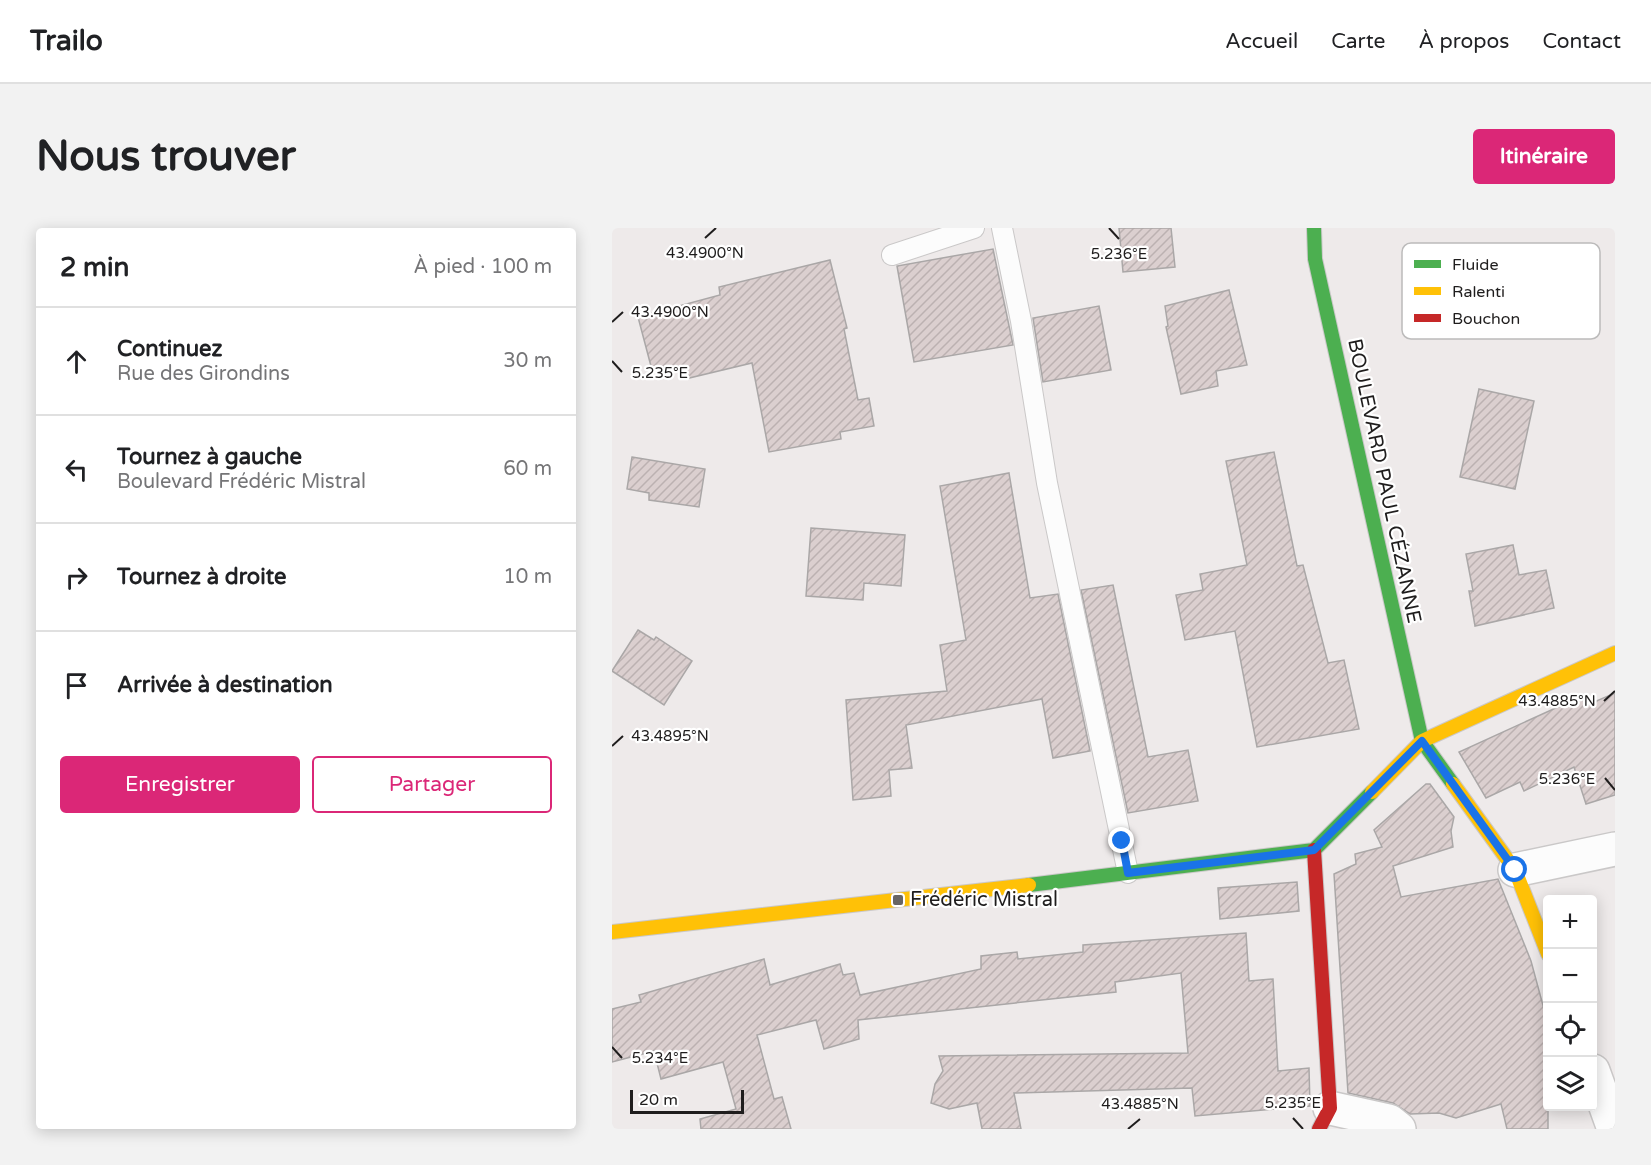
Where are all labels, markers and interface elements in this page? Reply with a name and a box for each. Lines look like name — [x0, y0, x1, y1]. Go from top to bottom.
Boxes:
text: Trailo — [30, 24, 103, 58]
text: Accueil — [1225, 29, 1298, 54]
text: Carte — [1331, 29, 1385, 54]
text: À propos — [1418, 29, 1509, 54]
text: Contact — [1542, 29, 1621, 54]
button: Itinéraire — [1473, 129, 1615, 184]
text: Nous trouver — [36, 131, 296, 182]
legend — [1402, 243, 1600, 339]
text: 43.4900°N — [666, 244, 744, 262]
text: 5.236°E — [1091, 245, 1147, 263]
text: 2 min — [60, 252, 129, 283]
text: À pied · 100 m — [414, 255, 552, 279]
text: Fluide — [1452, 255, 1498, 275]
text: Ralenti — [1452, 282, 1505, 302]
text: 43.4900°N — [631, 303, 709, 321]
text: Bouchon — [1452, 309, 1520, 329]
text: Continuez — [117, 336, 222, 362]
street label: BOULEVARD PAUL CÉZANNE — [1342, 336, 1427, 625]
icon: ahead — [60, 345, 93, 378]
text: 30 m — [503, 349, 552, 373]
text: Rue des Girondins — [117, 362, 290, 386]
text: 5.235°E — [632, 364, 688, 382]
text: Tournez à gauche — [117, 444, 302, 470]
icon: left — [60, 453, 93, 486]
text: 60 m — [503, 457, 552, 481]
text: Boulevard Frédéric Mistral — [117, 470, 366, 494]
icon: right — [60, 561, 93, 594]
text: Tournez à droite — [117, 564, 286, 590]
text: 10 m — [503, 565, 552, 589]
icon: arrive — [60, 669, 93, 702]
text: Arrivée à destination — [117, 672, 333, 698]
text: 43.4885°N — [1518, 692, 1596, 710]
text: 43.4895°N — [631, 727, 709, 745]
button: Enregistrer — [60, 756, 300, 813]
button: Partager — [312, 756, 552, 813]
text: 5.236°E — [1539, 770, 1595, 788]
route end — [1108, 827, 1134, 853]
route start — [1501, 856, 1527, 882]
place label: Frédéric Mistral — [910, 888, 1058, 912]
marker: Frédéric Mistral — [891, 893, 905, 907]
map controls — [1543, 895, 1597, 1111]
button: + — [1543, 895, 1597, 949]
button: − — [1543, 949, 1597, 1003]
button: locate — [1543, 1003, 1597, 1057]
text: 5.234°E — [632, 1049, 688, 1067]
button: layers — [1543, 1057, 1597, 1111]
scale bar — [630, 1087, 744, 1114]
text: 20 m — [639, 1090, 678, 1110]
text: 5.235°E — [1265, 1094, 1321, 1112]
text: 43.4885°N — [1101, 1095, 1179, 1113]

